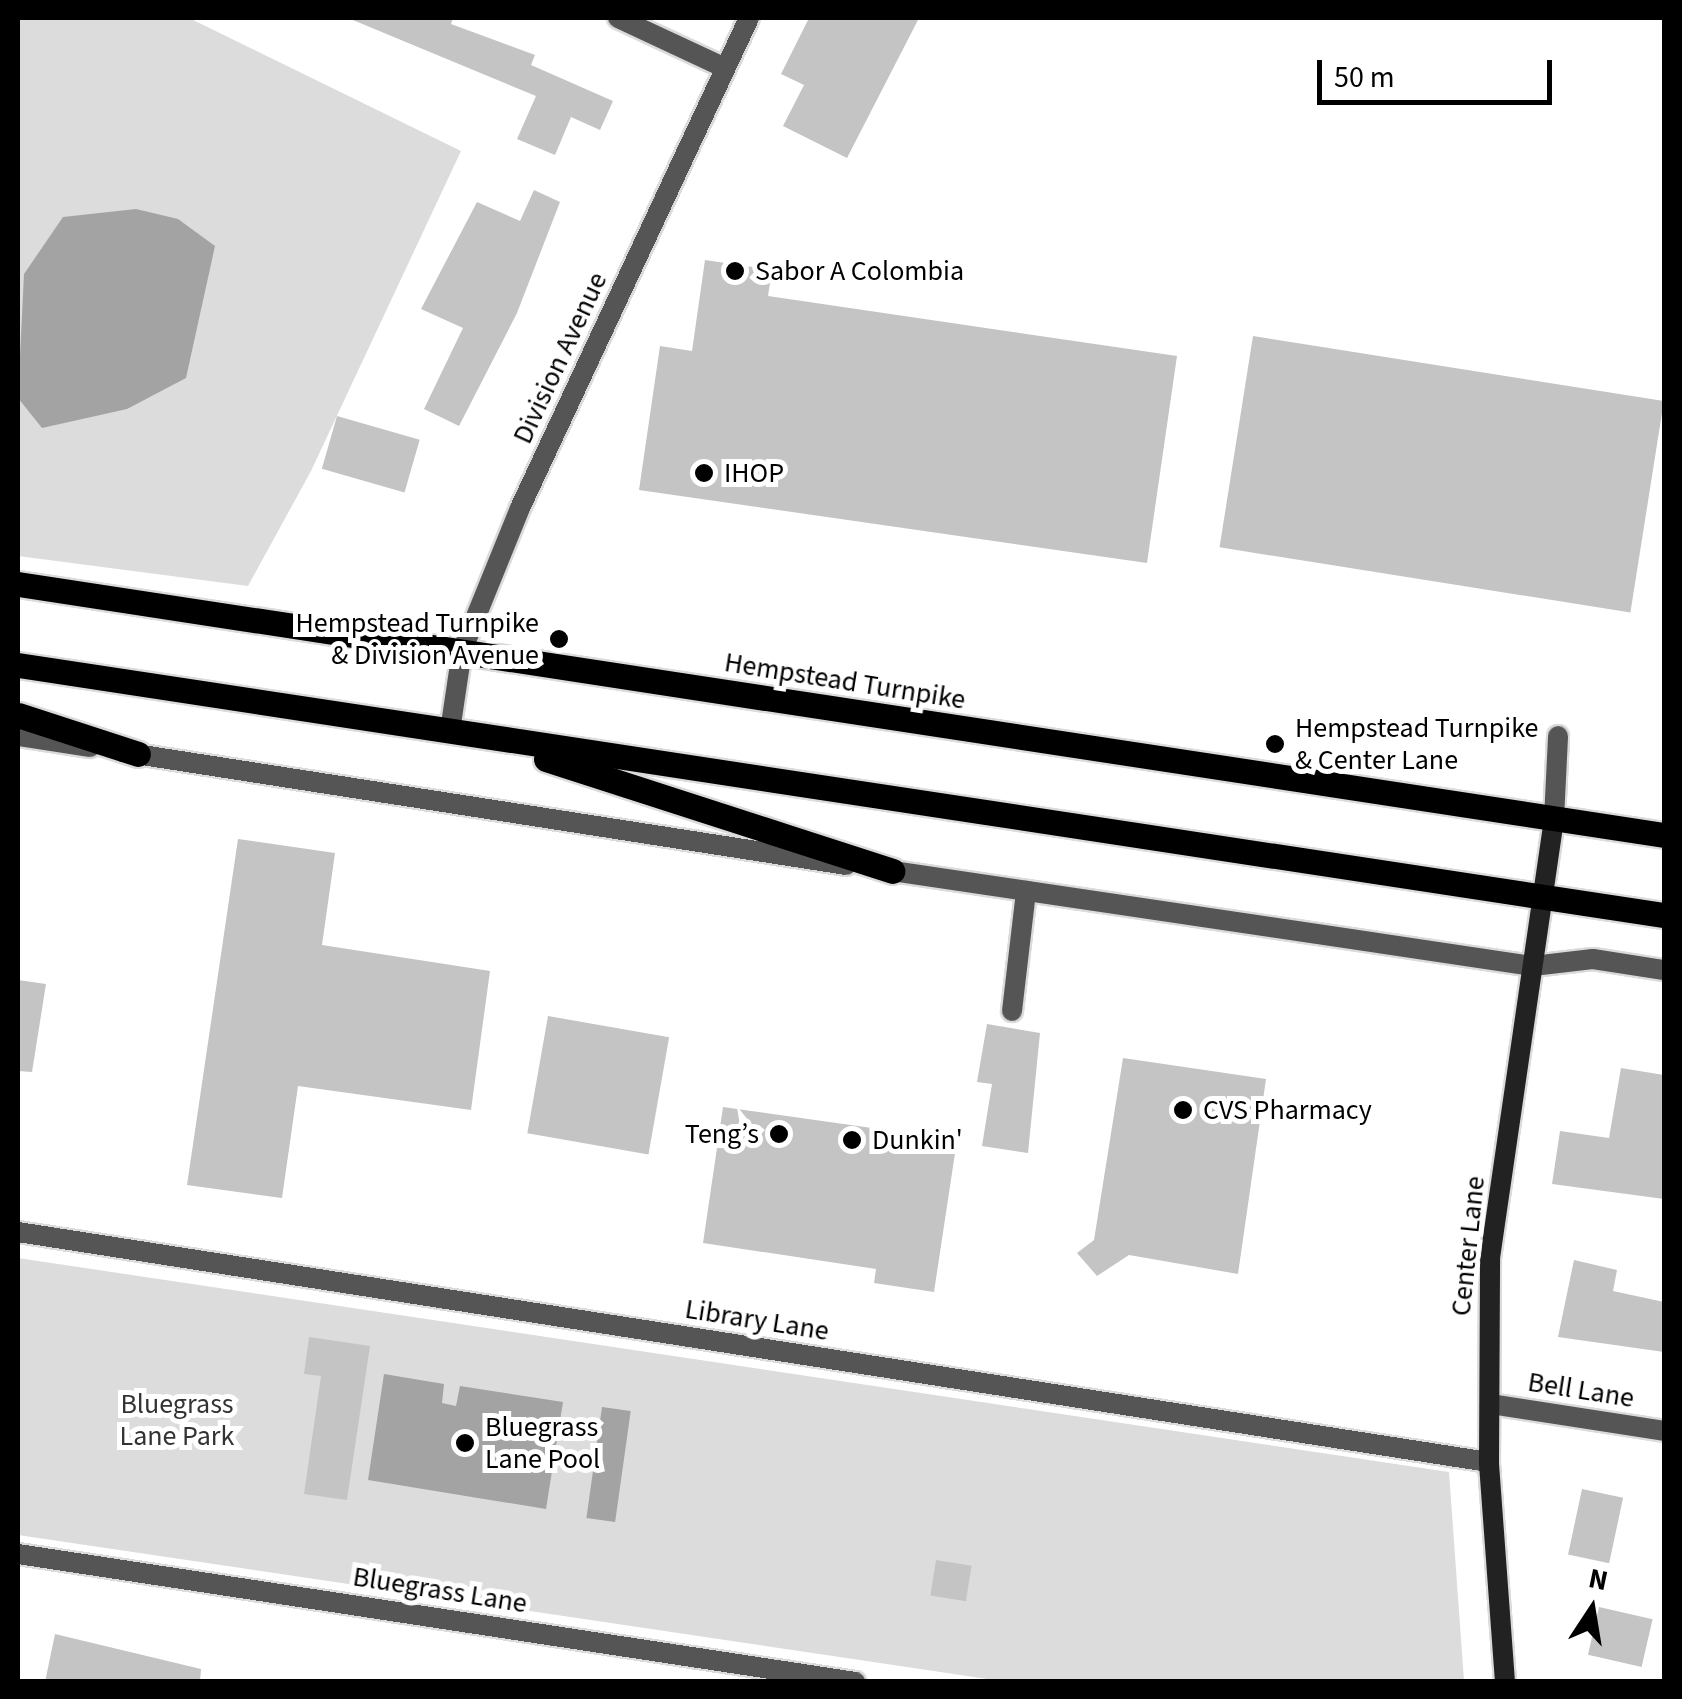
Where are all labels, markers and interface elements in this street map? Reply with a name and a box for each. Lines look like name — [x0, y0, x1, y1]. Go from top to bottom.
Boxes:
scale bar — [1322, 40, 1557, 102]
text: 50 m — [1334, 56, 1395, 99]
place label: Sabor A Colombia — [755, 254, 964, 288]
marker: Sabor A Colombia — [724, 260, 746, 282]
street label: Division Avenue — [506, 267, 614, 449]
place label: IHOP — [724, 456, 784, 490]
marker: IHOP — [693, 462, 715, 484]
place label: Hempstead Turnpike & Division Avenue — [296, 606, 539, 672]
marker: Hempstead Turnpike & Division Avenue — [548, 628, 570, 650]
street label: Hempstead Turnpike — [722, 645, 968, 717]
place label: Hempstead Turnpike & Center Lane — [1295, 711, 1538, 777]
marker: Hempstead Turnpike & Center Lane — [1264, 733, 1286, 755]
place label: CVS Pharmacy — [1203, 1093, 1372, 1127]
marker: CVS Pharmacy — [1172, 1099, 1194, 1121]
place label: Teng’s — [685, 1117, 759, 1151]
marker: Teng’s — [768, 1123, 790, 1145]
place label: Dunkin' — [872, 1123, 963, 1157]
marker: Dunkin' — [841, 1129, 863, 1151]
street label: Center Lane — [1444, 1174, 1492, 1318]
street label: Library Lane — [683, 1292, 831, 1348]
street label: Bell Lane — [1525, 1365, 1637, 1415]
park label: Bluegrass Lane Park — [120, 1387, 234, 1453]
place label: Bluegrass Lane Pool — [485, 1410, 600, 1476]
marker: Bluegrass Lane Pool — [454, 1432, 476, 1454]
text: N — [1585, 1558, 1612, 1601]
north arrow — [1542, 1559, 1642, 1659]
street label: Bluegrass Lane — [351, 1560, 529, 1620]

